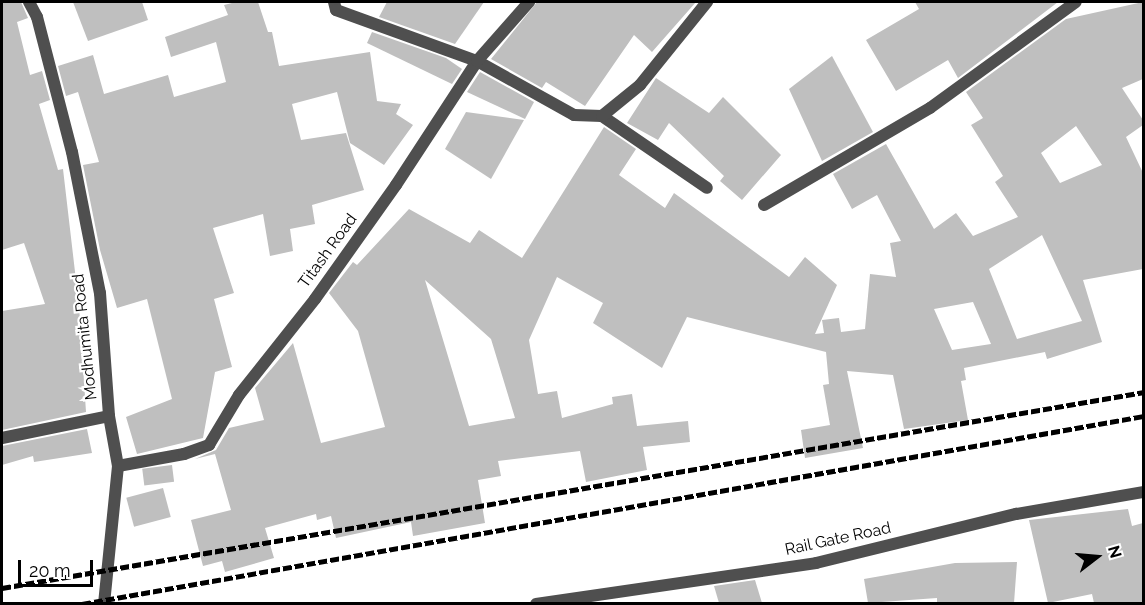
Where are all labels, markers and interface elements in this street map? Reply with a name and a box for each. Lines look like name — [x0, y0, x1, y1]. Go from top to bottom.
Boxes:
street label: Titash Road — [295, 210, 361, 292]
street label: Modhumita Road — [69, 273, 101, 401]
street label: Rail Gate Road — [783, 518, 893, 560]
north arrow — [1067, 527, 1127, 587]
text: N — [1104, 543, 1126, 560]
scale bar — [21, 548, 96, 586]
text: 20 m — [29, 560, 71, 581]

